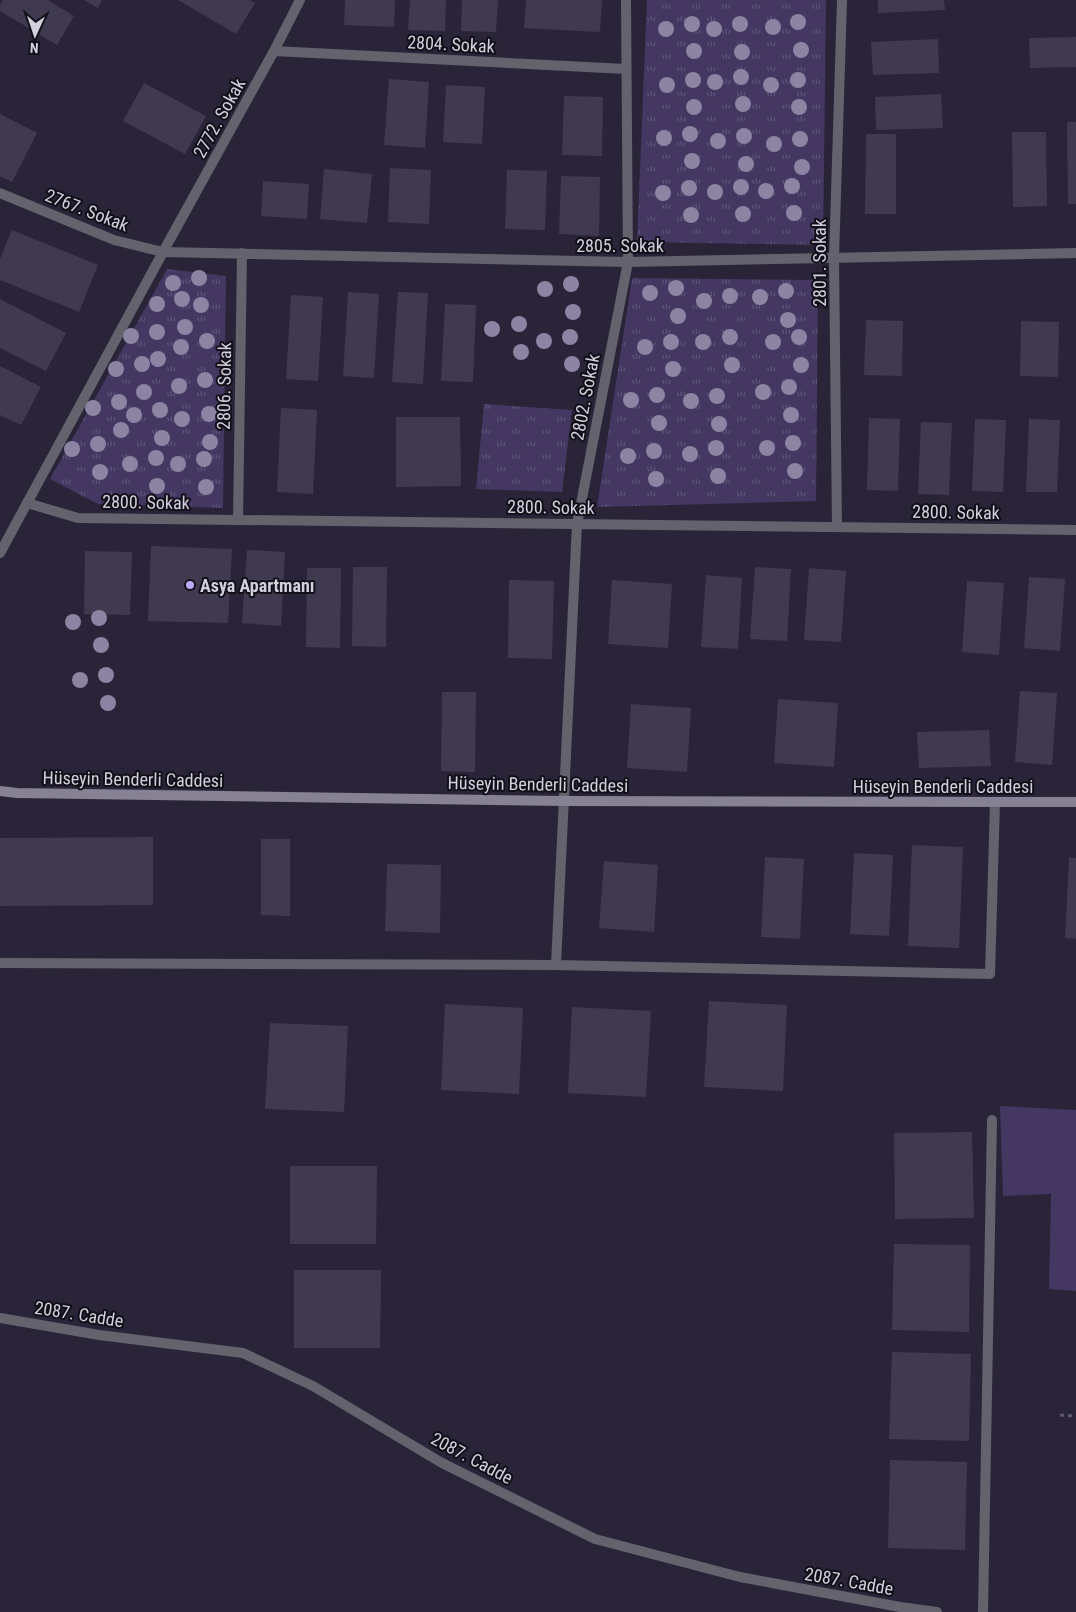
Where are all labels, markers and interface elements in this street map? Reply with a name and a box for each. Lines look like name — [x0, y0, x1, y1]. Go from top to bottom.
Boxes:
north arrow — [10, 10, 60, 60]
street label: 2804. Sokak — [407, 31, 495, 57]
text: N — [30, 40, 39, 56]
street label: 2772. Sokak — [189, 75, 249, 161]
street label: 2767. Sokak — [42, 184, 132, 236]
street label: 2801. Sokak — [809, 219, 830, 307]
street label: 2805. Sokak — [576, 235, 664, 256]
street label: 2806. Sokak — [213, 342, 235, 430]
street label: 2802. Sokak — [566, 352, 604, 442]
street label: 2800. Sokak — [102, 491, 190, 513]
street label: 2800. Sokak — [507, 496, 595, 518]
street label: 2800. Sokak — [912, 501, 1000, 523]
place label: Asya Apartmanı — [200, 575, 315, 596]
marker: Asya Apartmanı — [184, 579, 196, 591]
street label: Hüseyin Benderli Caddesi — [43, 767, 223, 791]
street label: Hüseyin Benderli Caddesi — [448, 772, 628, 796]
street label: Hüseyin Benderli Caddesi — [853, 776, 1033, 797]
street label: 2087. Cadde — [33, 1297, 125, 1331]
street label: 2087. Cadde — [428, 1428, 516, 1488]
street label: 2087. Cadde — [803, 1563, 895, 1599]

